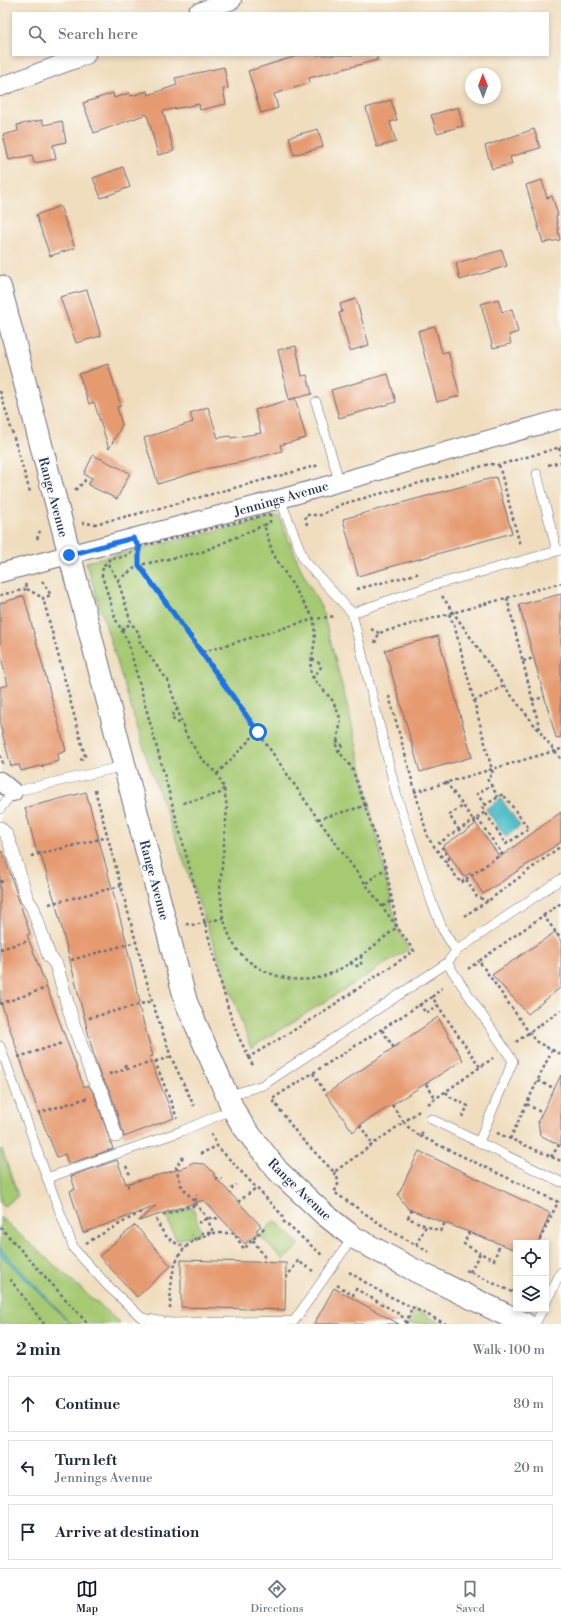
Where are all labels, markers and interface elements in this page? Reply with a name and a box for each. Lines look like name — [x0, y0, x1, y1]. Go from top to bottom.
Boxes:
search box — [12, 12, 549, 56]
icon: search — [26, 23, 48, 45]
text: Search here — [58, 25, 138, 44]
north arrow — [465, 68, 501, 104]
street label: Range Avenue — [35, 455, 72, 539]
street label: Jennings Avenue — [231, 478, 331, 520]
route end — [60, 546, 78, 564]
route start — [249, 723, 267, 741]
street label: Range Avenue — [136, 838, 173, 922]
street label: Range Avenue — [264, 1155, 335, 1224]
map controls — [513, 1240, 549, 1312]
button: locate — [513, 1240, 549, 1276]
button: layers — [513, 1276, 549, 1312]
text: 2 min — [16, 1339, 61, 1361]
text: Walk · 100 m — [473, 1342, 545, 1358]
icon: ahead — [17, 1393, 39, 1415]
text: Continue — [55, 1395, 120, 1414]
text: 80 m — [513, 1396, 544, 1412]
text: Turn left — [55, 1451, 117, 1470]
icon: left — [17, 1457, 39, 1479]
text: 20 m — [514, 1460, 544, 1476]
text: Jennings Avenue — [55, 1470, 153, 1486]
icon: arrive — [17, 1521, 39, 1543]
text: Arrive at destination — [55, 1523, 199, 1542]
tab: Map — [76, 1578, 98, 1616]
tab: Directions — [251, 1578, 304, 1616]
tab: Saved — [456, 1578, 485, 1616]

